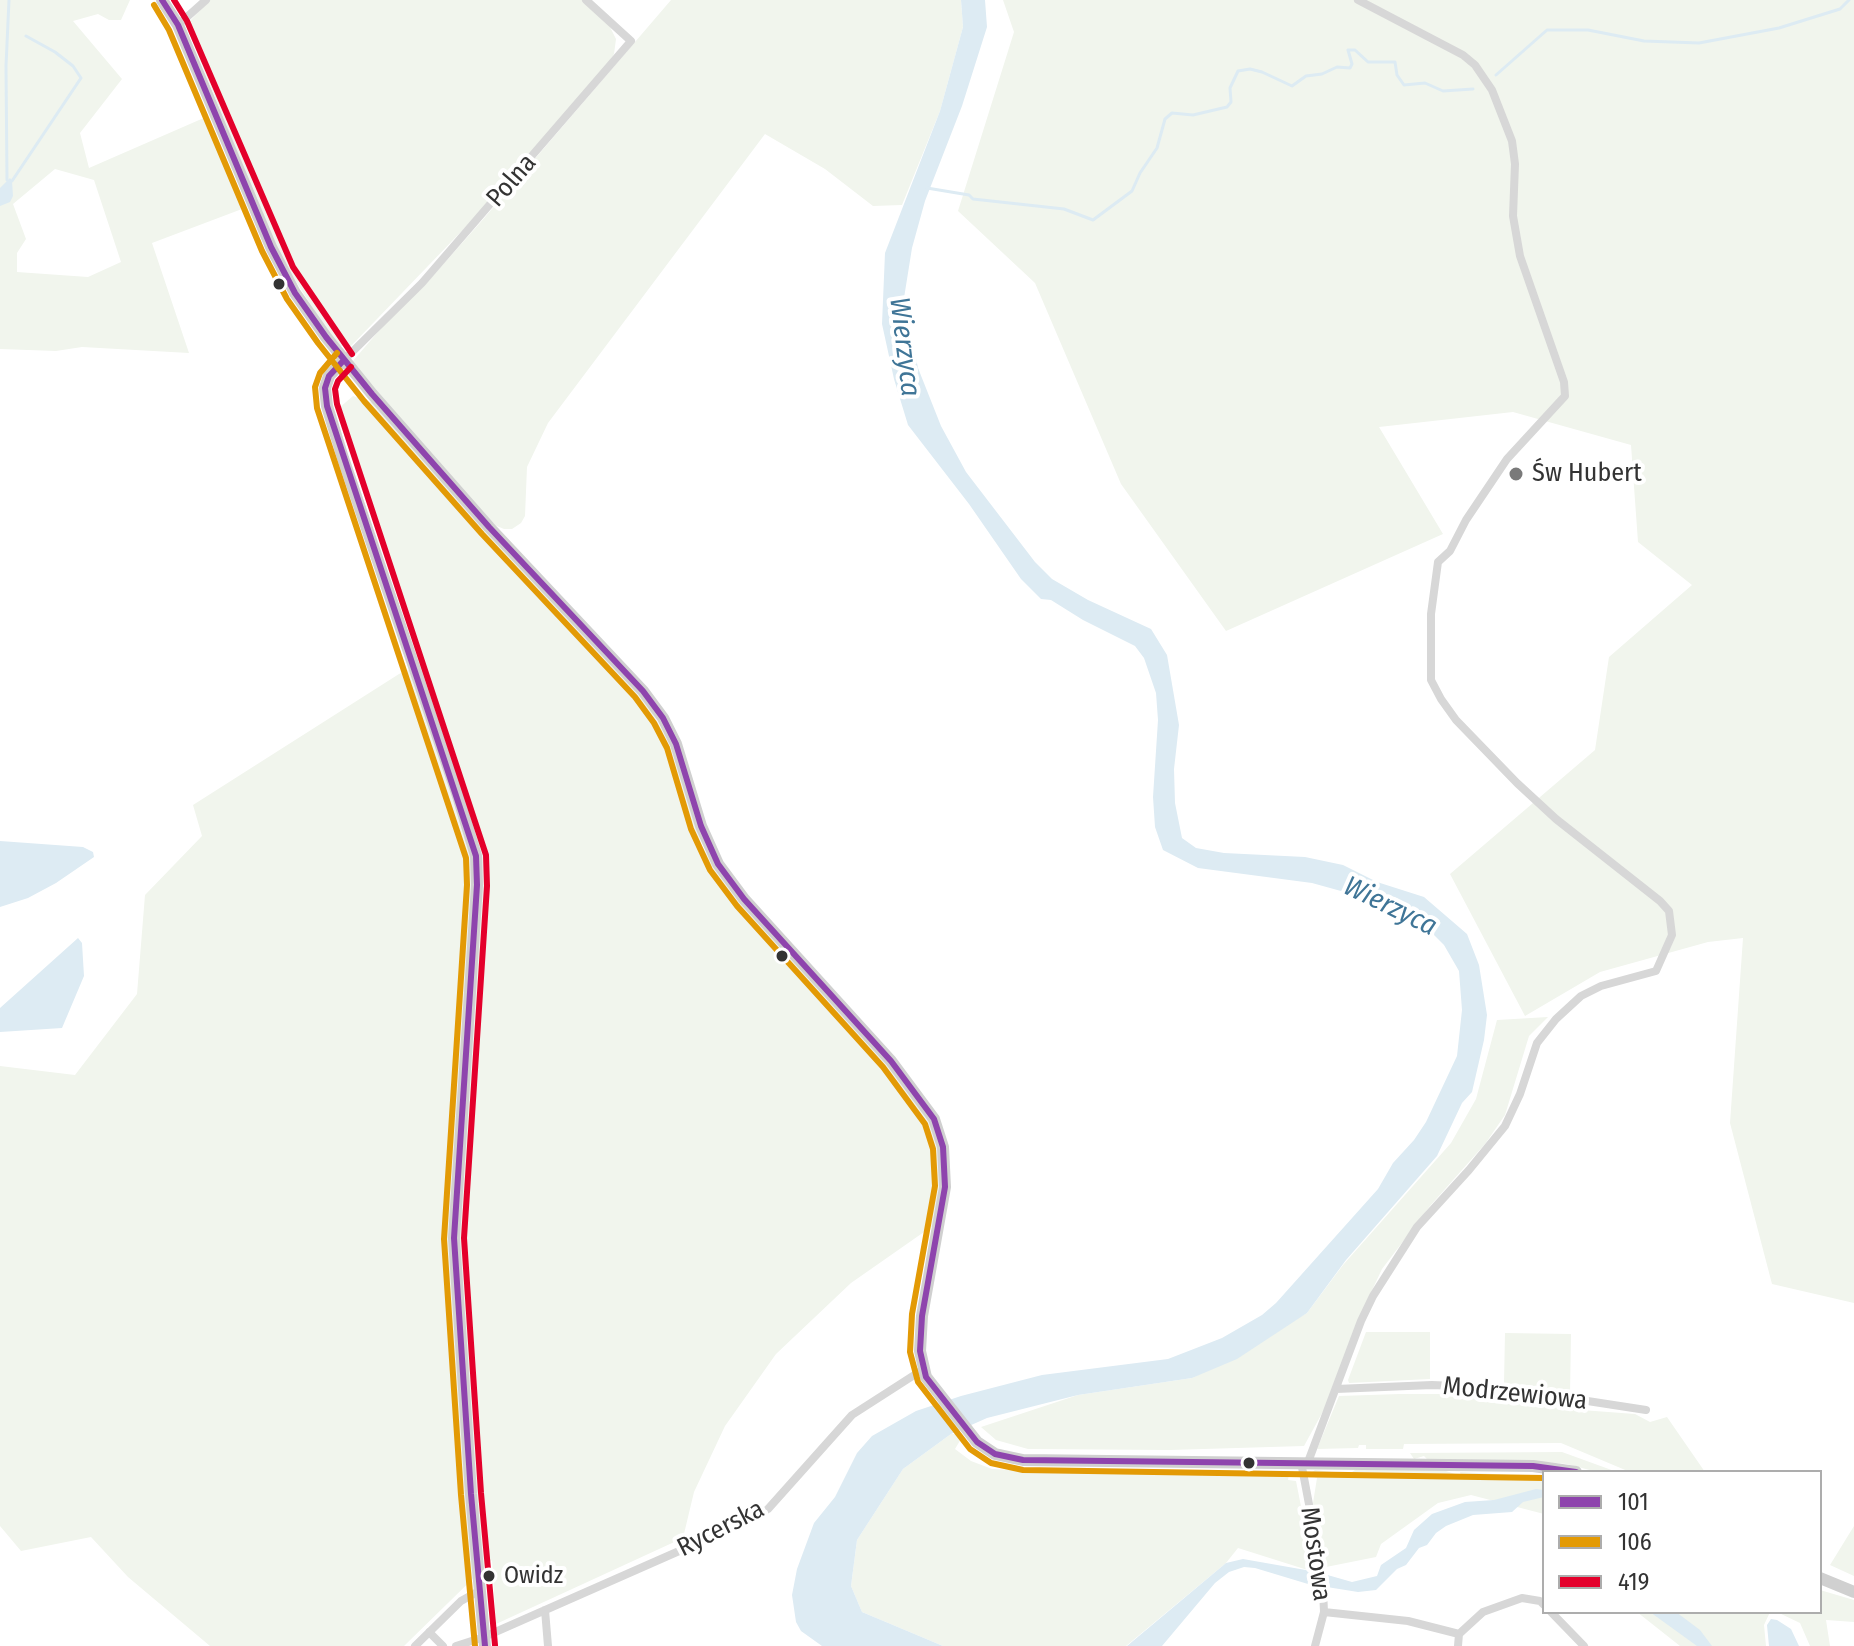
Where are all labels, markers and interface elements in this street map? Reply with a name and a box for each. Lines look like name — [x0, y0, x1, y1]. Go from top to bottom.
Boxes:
street label: Polna — [481, 148, 543, 214]
unlabelled marker — [271, 276, 287, 292]
water label: Wierzyca — [881, 295, 927, 399]
place label: Św Hubert — [1532, 458, 1642, 490]
marker: Św Hubert — [1507, 465, 1525, 483]
water label: Wierzyca — [1338, 870, 1442, 944]
unlabelled marker — [774, 948, 790, 964]
street label: Modrzewiowa — [1441, 1371, 1589, 1417]
unlabelled marker — [1241, 1455, 1257, 1471]
legend — [1542, 1470, 1822, 1614]
text: 101 — [1618, 1488, 1649, 1516]
street label: Rycerska — [672, 1494, 770, 1564]
street label: Mostowa — [1293, 1505, 1337, 1603]
text: 106 — [1618, 1528, 1652, 1556]
place label: Owidz — [504, 1562, 563, 1590]
marker: Owidz — [481, 1568, 497, 1584]
text: 419 — [1618, 1568, 1649, 1596]

